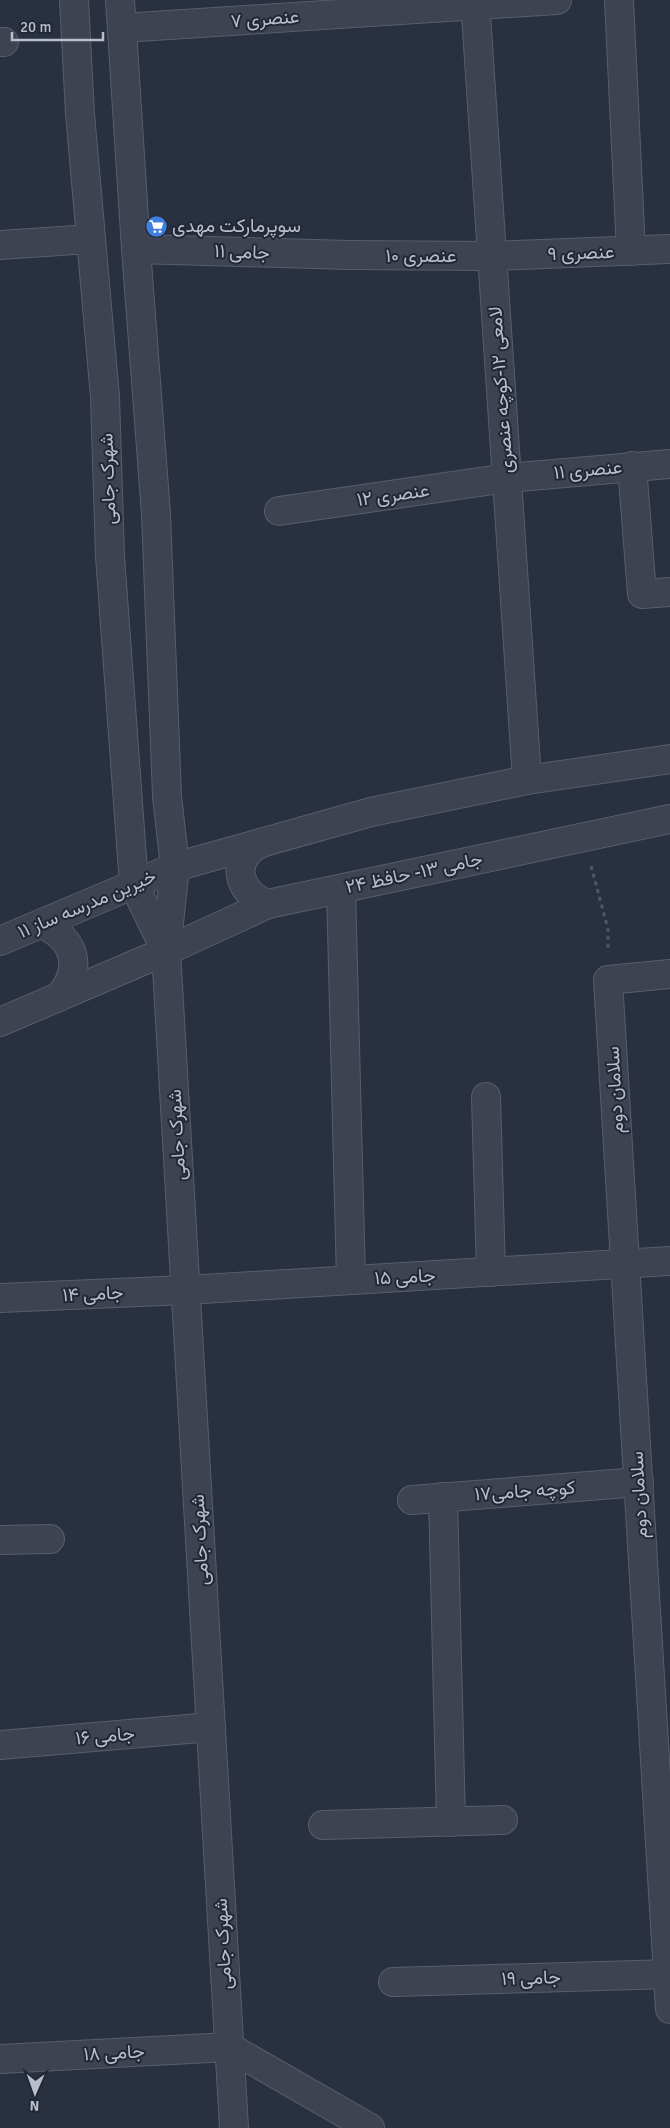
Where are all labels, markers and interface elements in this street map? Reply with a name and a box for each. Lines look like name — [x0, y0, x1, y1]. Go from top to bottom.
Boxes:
street label: ۷ عنصری — [230, 5, 300, 33]
scale bar — [12, 10, 104, 42]
text: 20 m — [20, 18, 51, 36]
supermarket icon: سوپرمارکت مهدی — [144, 214, 168, 238]
place label: سوپرمارکت مهدی — [172, 214, 301, 239]
street label: ۱۱ جامی — [214, 239, 270, 265]
street label: ۹ عنصری — [547, 240, 615, 266]
street label: ۱۰ عنصری — [385, 244, 457, 268]
street label: لامعی ۱۲-کوچه عنصری — [483, 306, 520, 474]
street label: شهرک جامی — [94, 433, 122, 525]
street label: ۱۱ عنصری — [553, 455, 623, 485]
street label: ۱۲ عنصری — [355, 478, 431, 512]
street label: جامی ۱۳- حافظ ۲۴ — [343, 847, 485, 899]
street label: ۱۱ خیرین مدرسه ساز — [14, 864, 160, 944]
street label: سلامان دوم — [601, 1046, 629, 1134]
street label: شهرک جامی — [163, 1089, 191, 1181]
street label: ۱۵ جامی — [374, 1263, 436, 1291]
street label: ۱۴ جامی — [62, 1280, 124, 1308]
street label: سلامان دوم — [625, 1451, 653, 1539]
street label: کوچه جامی۱۷ — [474, 1476, 576, 1507]
street label: شهرک جامی — [186, 1494, 214, 1586]
street label: ۱۶ جامی — [74, 1721, 136, 1751]
street label: شهرک جامی — [209, 1898, 237, 1990]
street label: ۱۹ جامی — [501, 1965, 561, 1991]
street label: ۱۸ جامی — [83, 2039, 145, 2067]
north arrow — [10, 2068, 60, 2118]
text: N — [29, 2097, 40, 2114]

